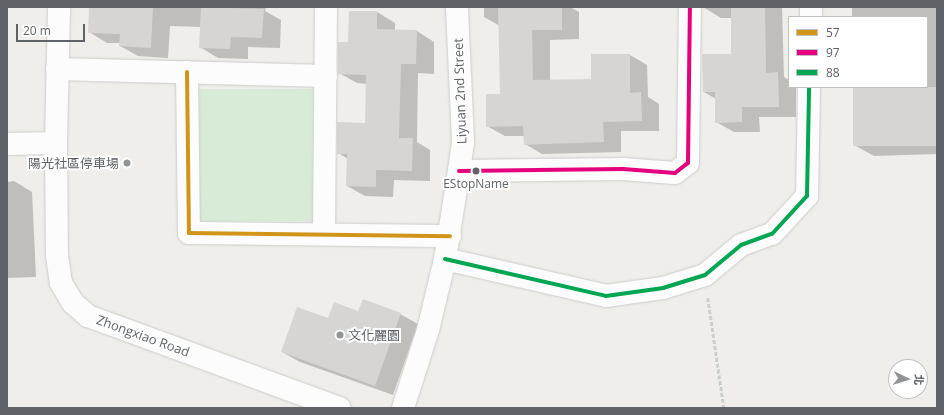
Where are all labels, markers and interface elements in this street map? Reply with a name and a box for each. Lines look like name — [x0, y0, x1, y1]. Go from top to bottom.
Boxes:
scale bar — [18, 16, 87, 42]
legend — [788, 16, 928, 88]
text: 20 m — [23, 22, 51, 39]
text: 57 — [826, 24, 840, 41]
street label: Liyuan 2nd Street — [450, 38, 470, 144]
text: 97 — [826, 44, 840, 61]
text: 88 — [826, 64, 840, 81]
place label: 陽光社區停車場 — [28, 155, 119, 171]
marker: 陽光社區停車場 — [122, 158, 132, 168]
marker: EStopName — [471, 166, 481, 176]
place label: EStopName — [443, 177, 509, 191]
street label: Zhongxiao Road — [94, 312, 192, 360]
place label: 文化麗園 — [348, 327, 400, 343]
marker: 文化麗園 — [335, 330, 345, 340]
north arrow — [888, 359, 928, 399]
text: 北 — [912, 374, 927, 386]

